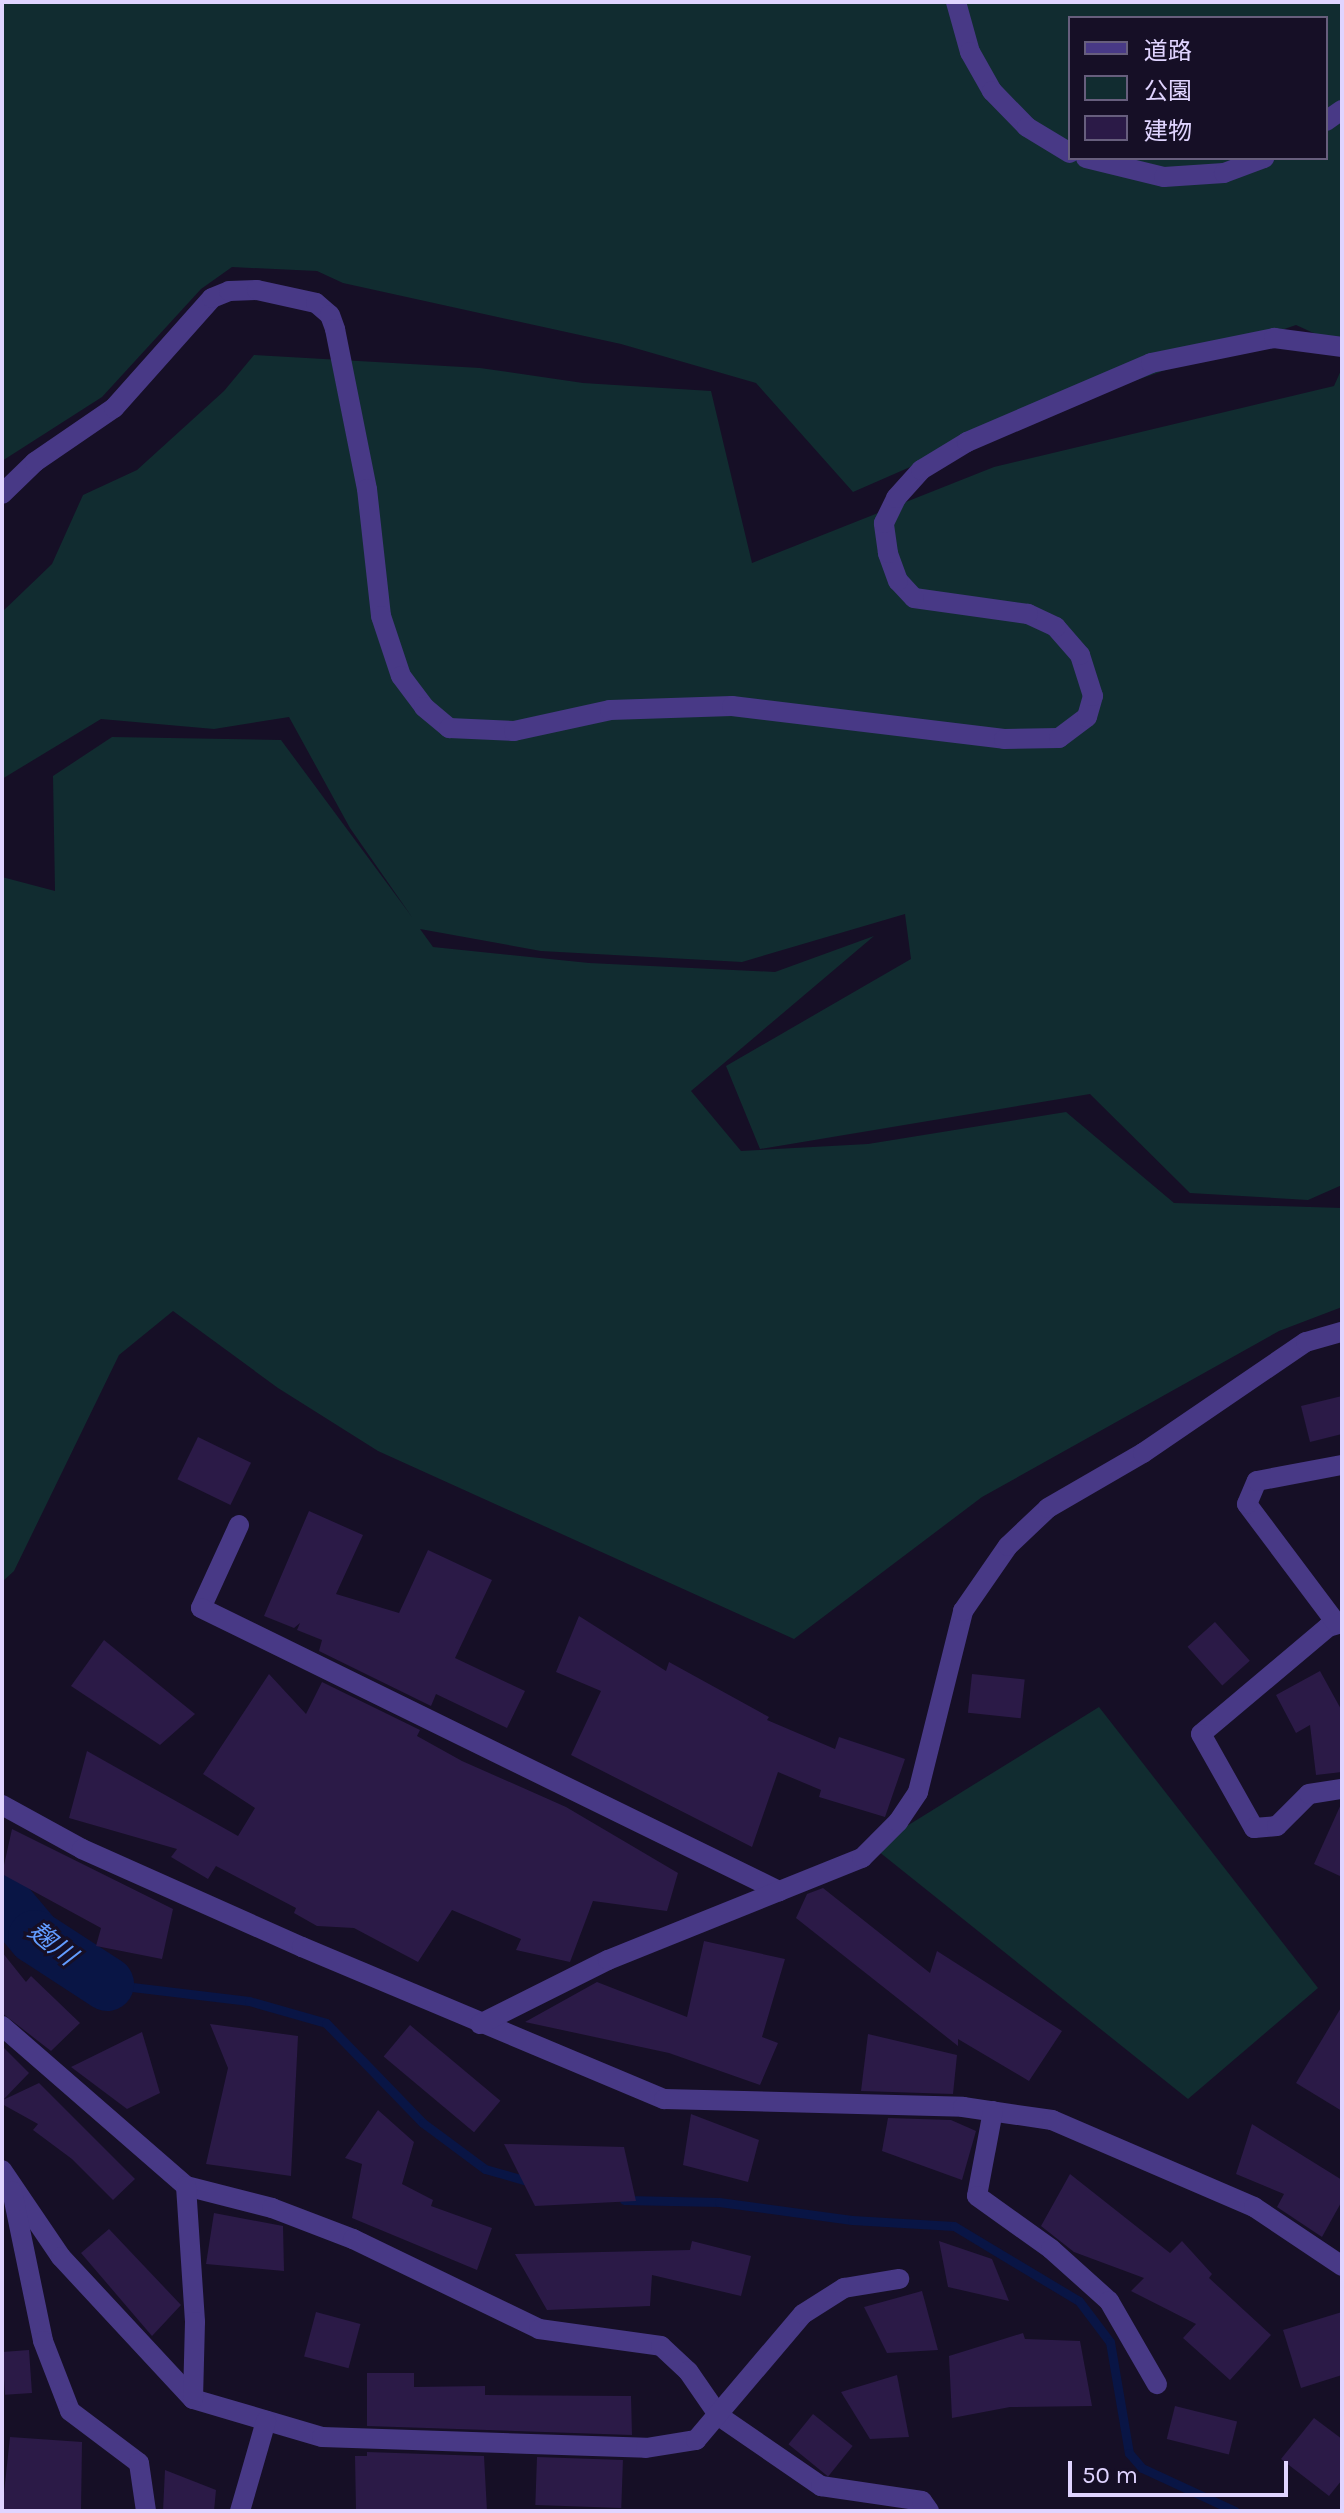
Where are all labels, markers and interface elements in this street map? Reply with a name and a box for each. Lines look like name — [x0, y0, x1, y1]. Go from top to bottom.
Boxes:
legend — [1068, 16, 1328, 160]
text: 道路 — [1144, 37, 1192, 65]
text: 公園 — [1144, 77, 1192, 105]
text: 建物 — [1144, 117, 1192, 145]
water label: 麹川 — [22, 1916, 82, 1972]
scale bar — [1072, 2445, 1292, 2495]
text: 50 m — [1082, 2461, 1138, 2489]

